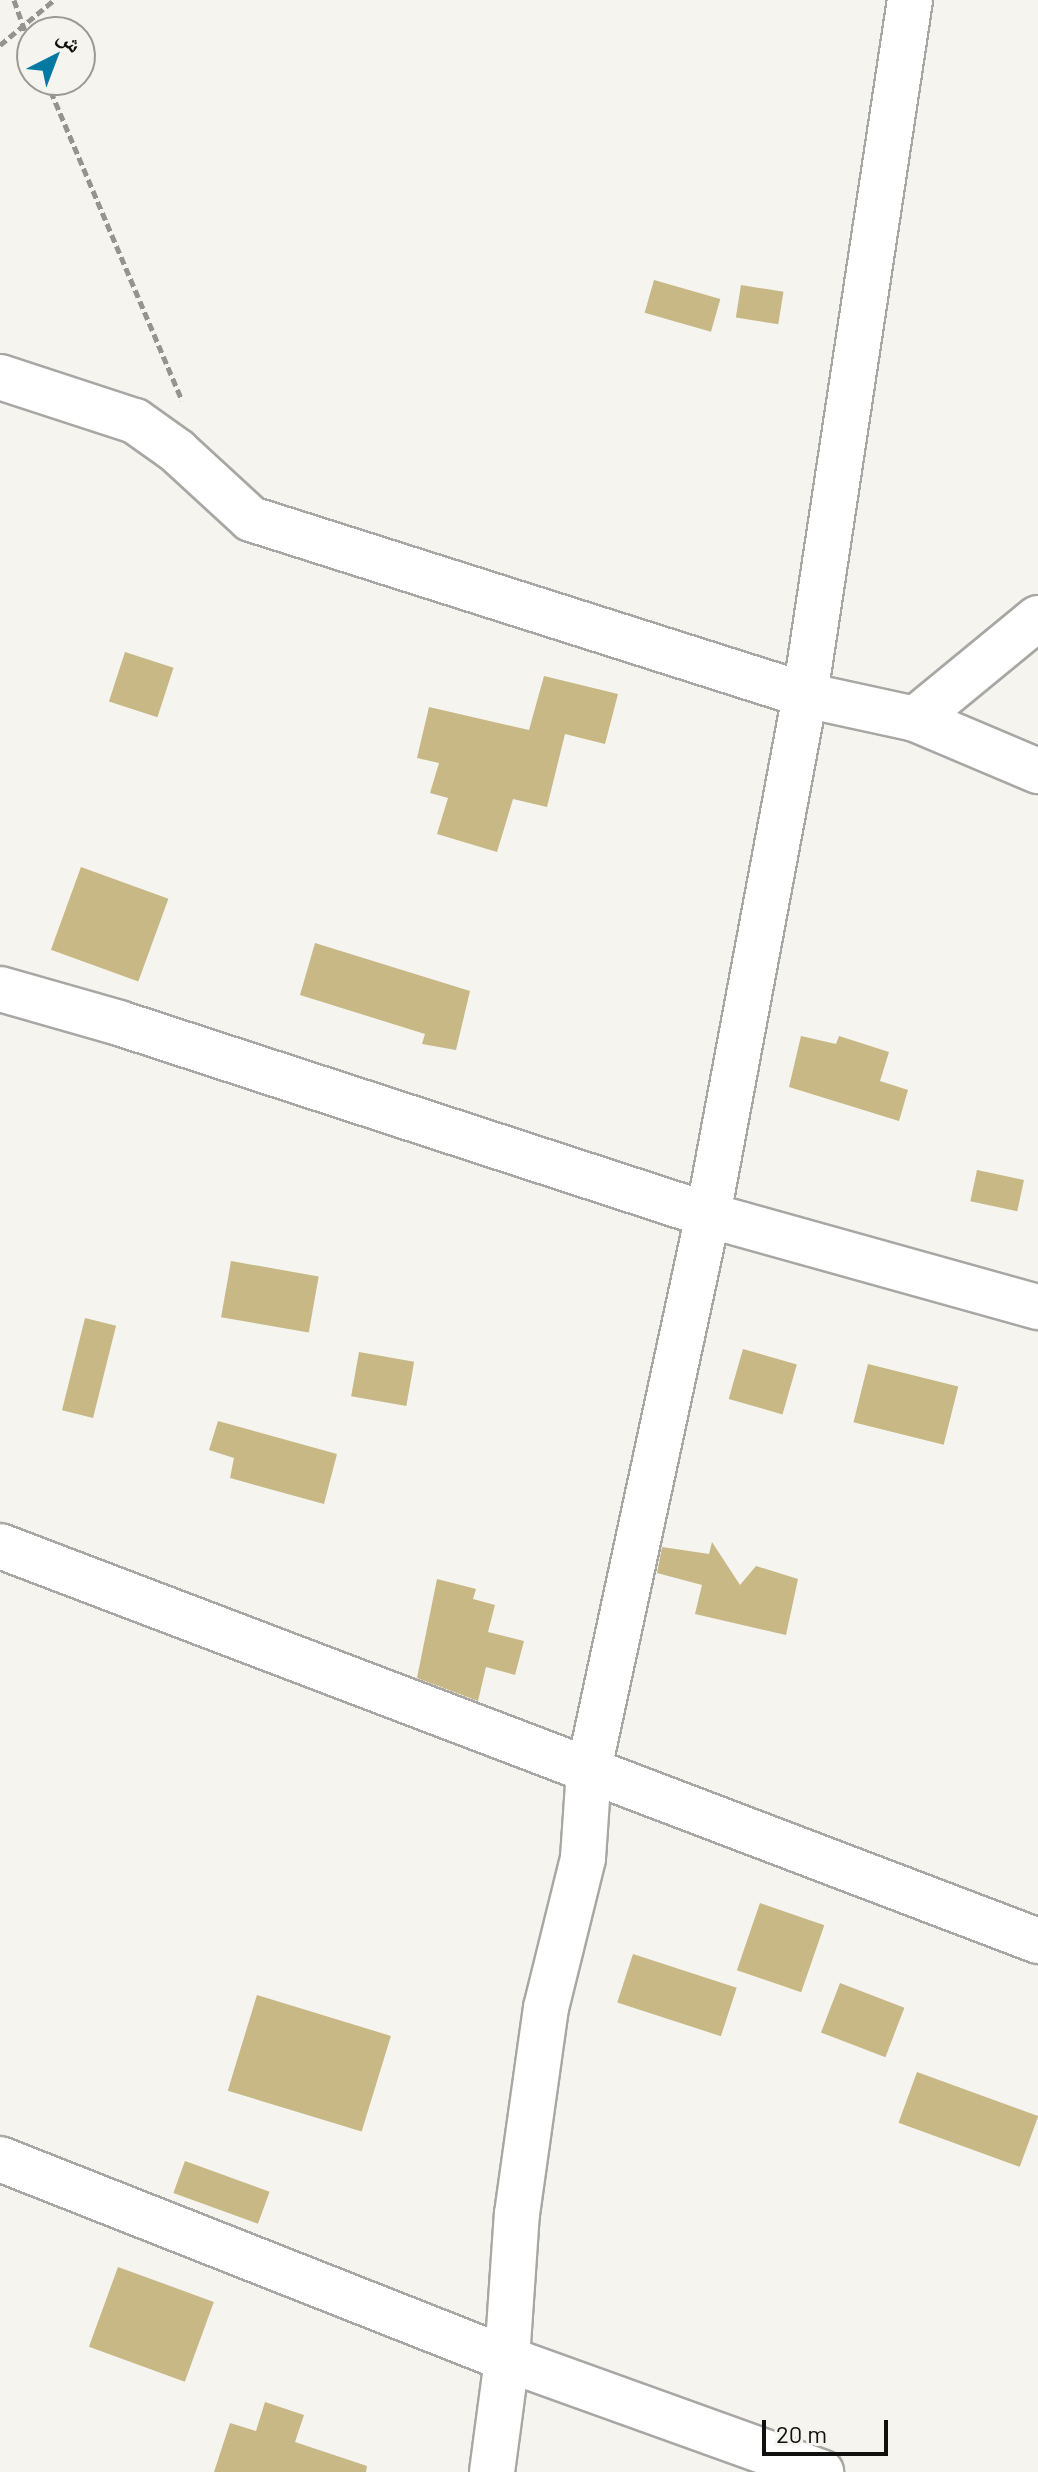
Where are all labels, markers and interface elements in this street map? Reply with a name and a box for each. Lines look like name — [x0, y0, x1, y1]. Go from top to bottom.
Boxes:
north arrow — [16, 16, 96, 96]
text: ش — [53, 22, 88, 57]
scale bar — [766, 2404, 892, 2454]
text: 20 m — [776, 2419, 827, 2448]

